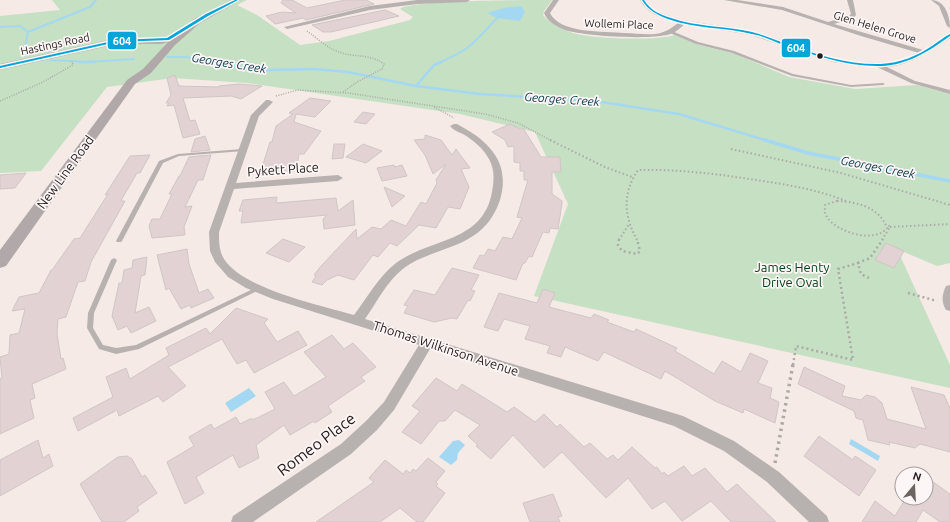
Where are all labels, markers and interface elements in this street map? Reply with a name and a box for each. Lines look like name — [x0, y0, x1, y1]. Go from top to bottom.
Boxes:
street label: Glen Helen Grove — [832, 9, 918, 45]
street label: Wollemi Place — [584, 17, 654, 31]
street label: Hastings Road — [19, 31, 91, 57]
line badge: 604 — [107, 31, 137, 50]
text: 604 — [113, 35, 131, 47]
line badge: 604 — [781, 38, 811, 58]
text: 604 — [787, 42, 805, 54]
water label: Georges Creek — [191, 51, 268, 75]
unlabelled marker — [815, 51, 825, 61]
water label: Georges Creek — [524, 90, 601, 108]
street label: New Line Road — [34, 133, 96, 211]
water label: Georges Creek — [840, 153, 917, 181]
street label: Pykett Place — [247, 160, 319, 178]
park label: James Henty Drive Oval — [754, 260, 830, 289]
street label: Thomas Wilkinson Avenue — [371, 318, 521, 378]
street label: Romeo Place — [273, 409, 359, 479]
north arrow — [894, 466, 934, 506]
text: N — [911, 470, 923, 483]

